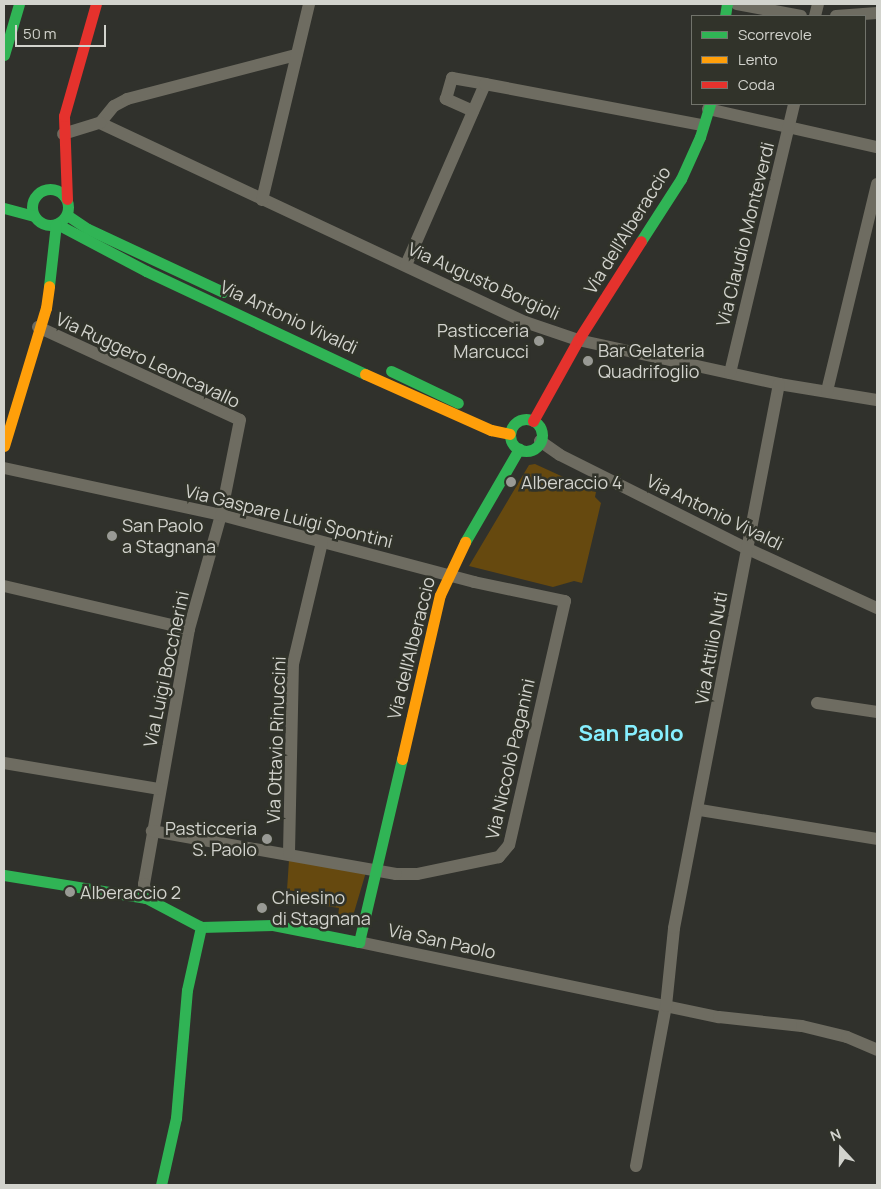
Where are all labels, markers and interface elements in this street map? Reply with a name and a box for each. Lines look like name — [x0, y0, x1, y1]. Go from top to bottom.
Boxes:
scale bar — [18, 15, 109, 47]
legend — [691, 15, 866, 105]
text: 50 m — [23, 23, 57, 44]
text: Scorrevole — [738, 24, 812, 45]
text: Lento — [738, 49, 778, 70]
text: Coda — [738, 74, 775, 95]
street label: Via Claudio Monteverdi — [712, 140, 778, 328]
street label: Via dell'Alberaccio — [579, 162, 675, 298]
street label: Via Augusto Borgioli — [405, 238, 563, 324]
street label: Via Antonio Vivaldi — [217, 276, 361, 358]
street label: Via Ruggero Leoncavallo — [52, 308, 244, 412]
place label: Pasticceria Marcucci — [437, 320, 529, 362]
marker: Pasticceria Marcucci — [533, 335, 545, 347]
place label: Bar Gelateria Quadrifoglio — [598, 340, 705, 382]
marker: Bar Gelateria Quadrifoglio — [582, 355, 594, 367]
street label: Via Antonio Vivaldi — [643, 470, 787, 554]
place label: Alberaccio 4 — [521, 471, 622, 493]
marker: Alberaccio 4 — [505, 476, 517, 488]
street label: Via Gaspare Luigi Spontini — [183, 480, 395, 552]
place label: San Paolo a Stagnana — [122, 515, 216, 558]
marker: San Paolo a Stagnana — [106, 530, 118, 542]
street label: Via dell'Alberaccio — [383, 574, 439, 722]
street label: Via Luigi Boccherini — [139, 589, 193, 749]
street label: Via Attilio Nuti — [690, 590, 732, 706]
street label: Via Ottavio Rinuccini — [262, 656, 290, 824]
street label: Via Niccolò Paganini — [481, 677, 539, 841]
district label: San Paolo — [578, 721, 684, 747]
place label: Pasticceria S. Paolo — [165, 818, 257, 861]
marker: Pasticceria S. Paolo — [261, 833, 273, 845]
place label: Alberaccio 2 — [80, 881, 181, 903]
marker: Alberaccio 2 — [64, 886, 76, 898]
place label: Chiesino di Stagnana — [272, 887, 371, 930]
marker: Chiesino di Stagnana — [256, 902, 268, 914]
street label: Via San Paolo — [386, 919, 498, 963]
north arrow — [816, 1124, 866, 1174]
text: N — [827, 1124, 844, 1145]

